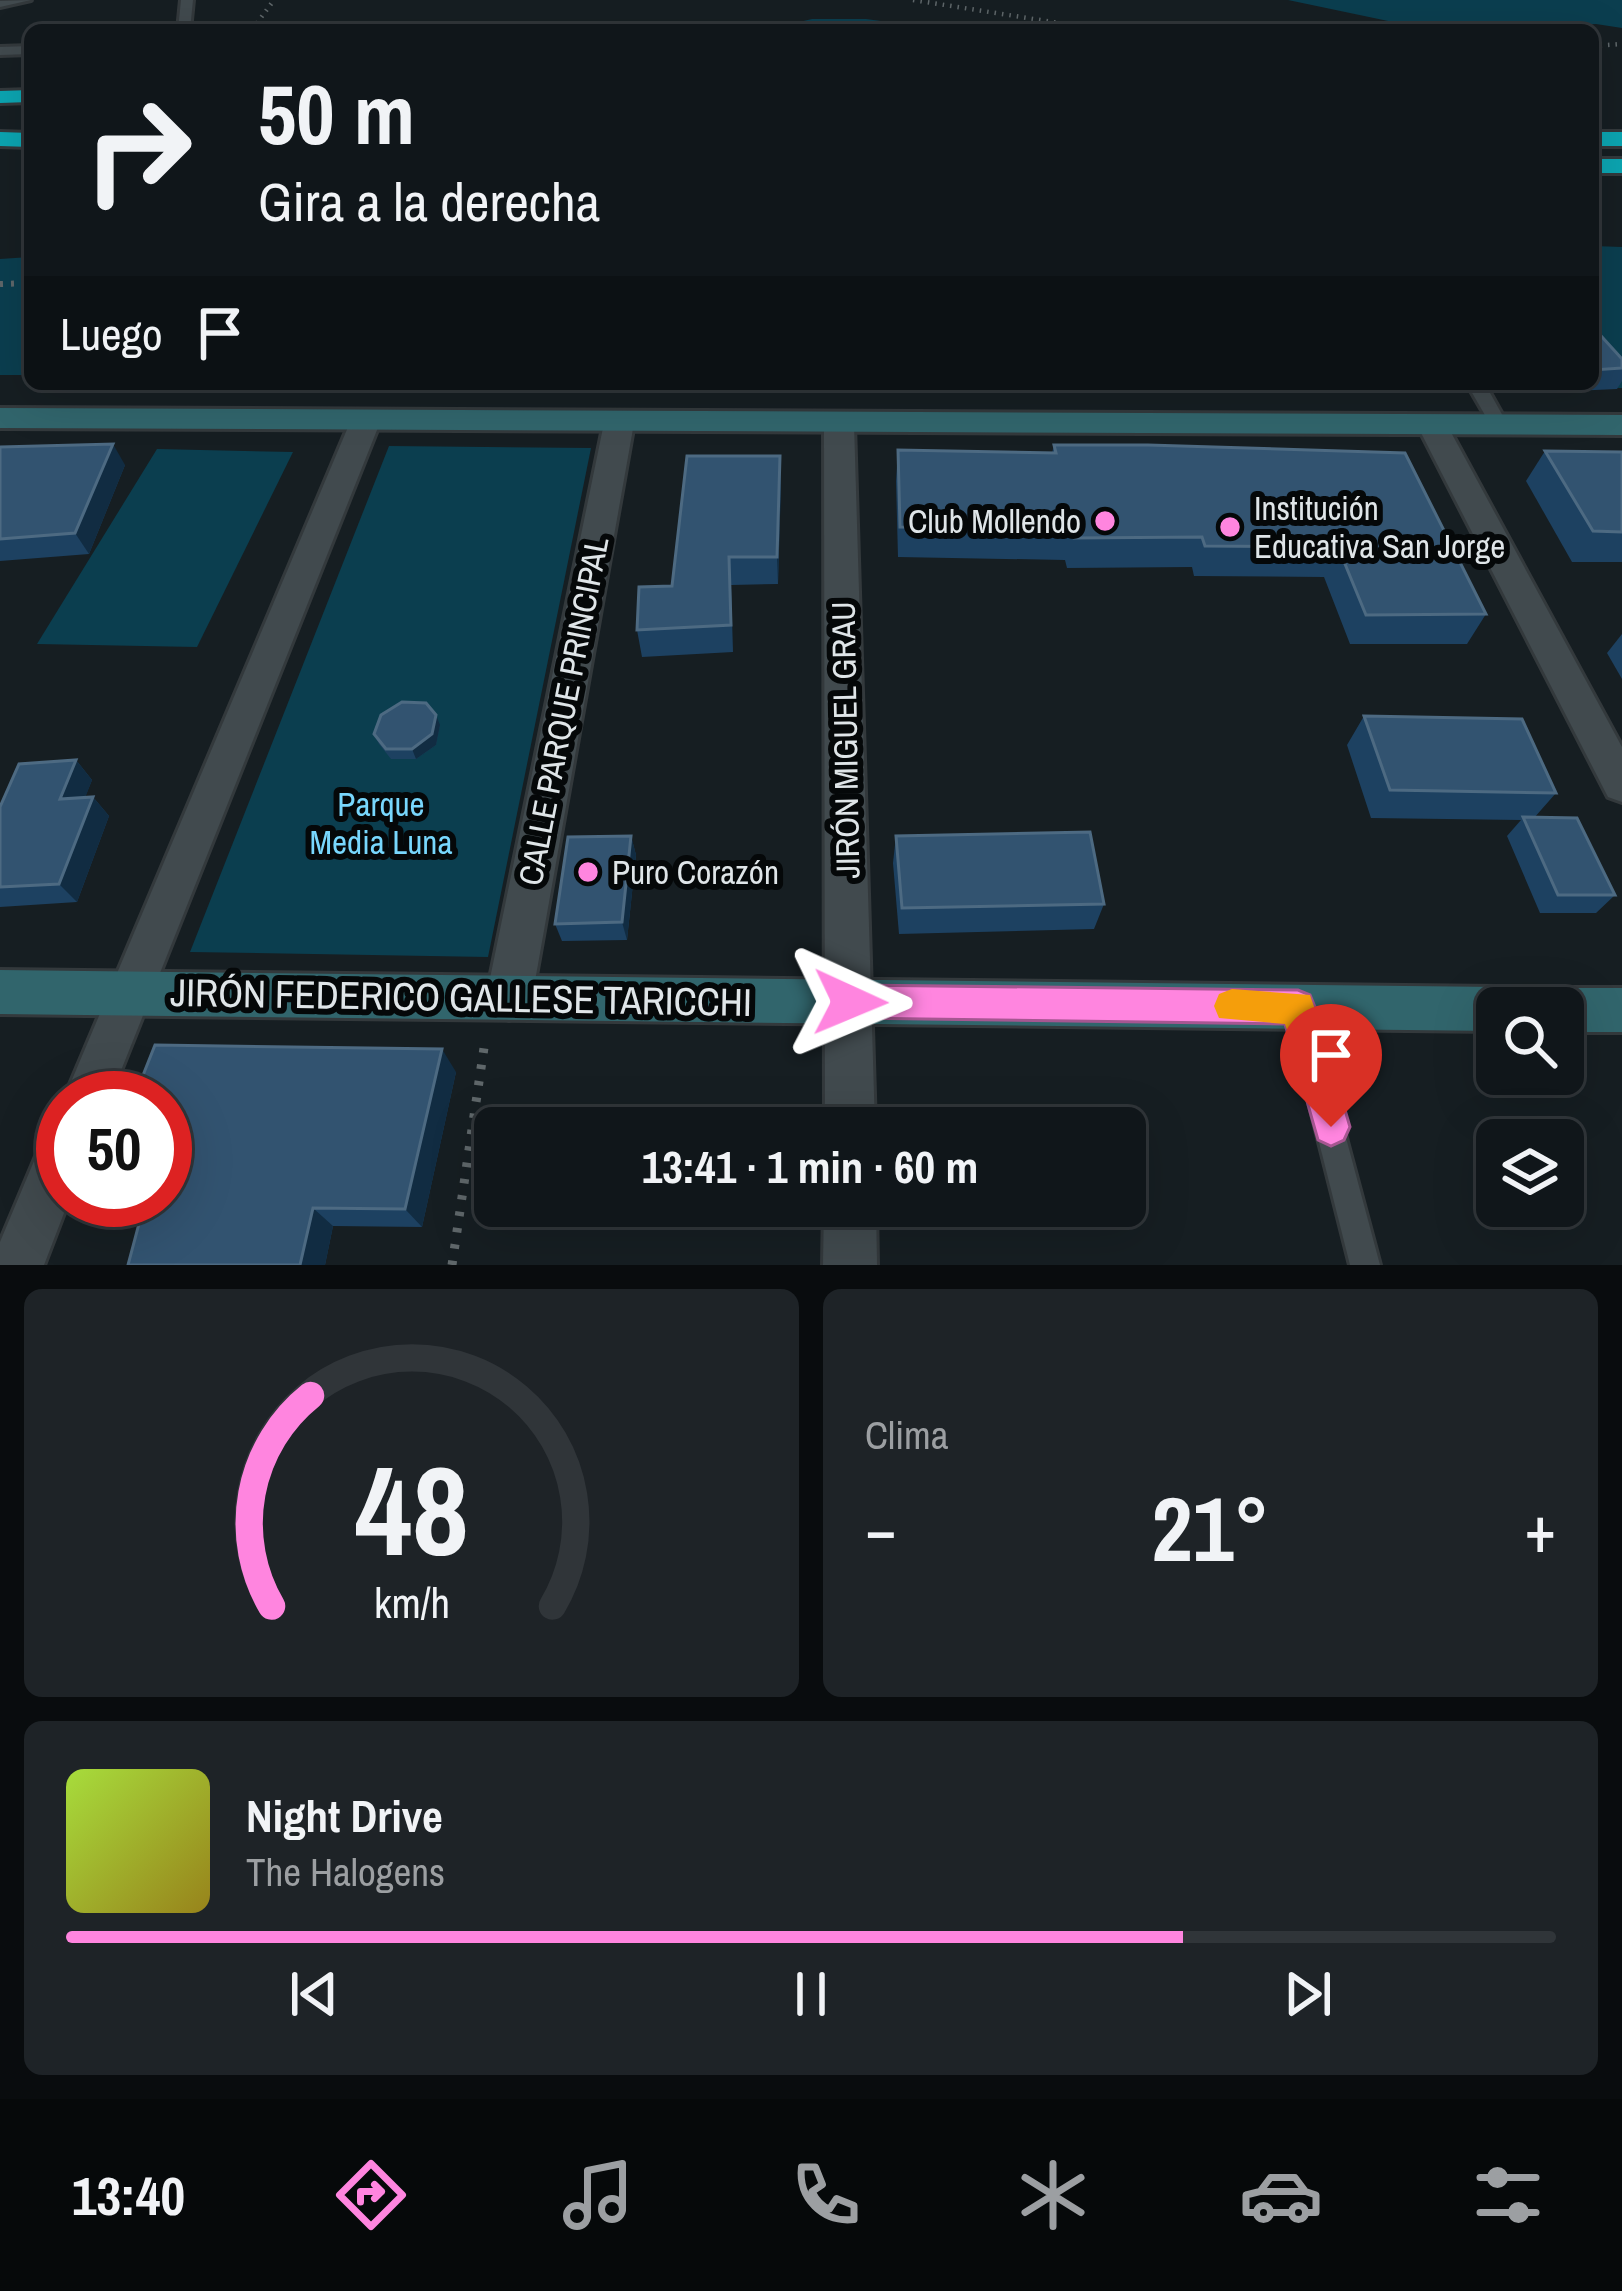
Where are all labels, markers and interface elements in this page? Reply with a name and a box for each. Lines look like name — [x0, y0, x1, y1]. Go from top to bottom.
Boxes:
text: 50 m — [258, 57, 415, 170]
icon: right — [60, 72, 216, 228]
text: Gira a la derecha — [258, 165, 600, 238]
icon: arrive — [187, 300, 253, 366]
text: Luego — [60, 303, 163, 364]
place label: Institución Educativa San Jorge — [1254, 486, 1505, 568]
place label: Club Mollendo — [908, 499, 1081, 543]
marker: Club Mollendo — [1092, 508, 1118, 534]
marker: Institución Educativa San Jorge — [1217, 514, 1243, 540]
street label: CALLE PARQUE PRINCIPAL — [508, 533, 618, 889]
street label: JIRÓN MIGUEL GRAU — [821, 601, 869, 879]
park label: Parque Media Luna — [310, 782, 452, 864]
place label: Puro Corazón — [612, 850, 779, 894]
marker: Puro Corazón — [575, 859, 601, 885]
position arrow — [787, 939, 913, 1065]
street label: JIRÓN FEDERICO GALLESE TARICCHI — [170, 966, 752, 1028]
map controls — [1476, 987, 1584, 1227]
button: search — [1476, 987, 1584, 1095]
pin — [1280, 1004, 1382, 1127]
icon: arrive — [1298, 1022, 1364, 1088]
speed limit sign: 50 — [36, 1071, 192, 1227]
button: layers — [1476, 1119, 1584, 1227]
text: 13:41 · 1 min · 60 m — [642, 1136, 978, 1197]
text: Clima — [865, 1409, 949, 1461]
text: 48 — [355, 1426, 468, 1594]
text: 21° — [1151, 1468, 1270, 1589]
text: − — [865, 1484, 897, 1573]
text: + — [1524, 1484, 1556, 1573]
text: km/h — [373, 1574, 450, 1631]
text: Night Drive — [246, 1785, 443, 1846]
text: The Halogens — [246, 1846, 445, 1898]
icon: previous — [281, 1961, 347, 2027]
icon: pause — [778, 1961, 844, 2027]
icon: next — [1275, 1961, 1341, 2027]
icon: directions — [329, 2153, 413, 2237]
icon: music — [556, 2153, 640, 2237]
icon: phone — [784, 2153, 868, 2237]
icon: climate — [1011, 2153, 1095, 2237]
icon: car — [1239, 2153, 1323, 2237]
icon: filters — [1466, 2153, 1550, 2237]
text: 13:40 — [72, 2159, 185, 2232]

